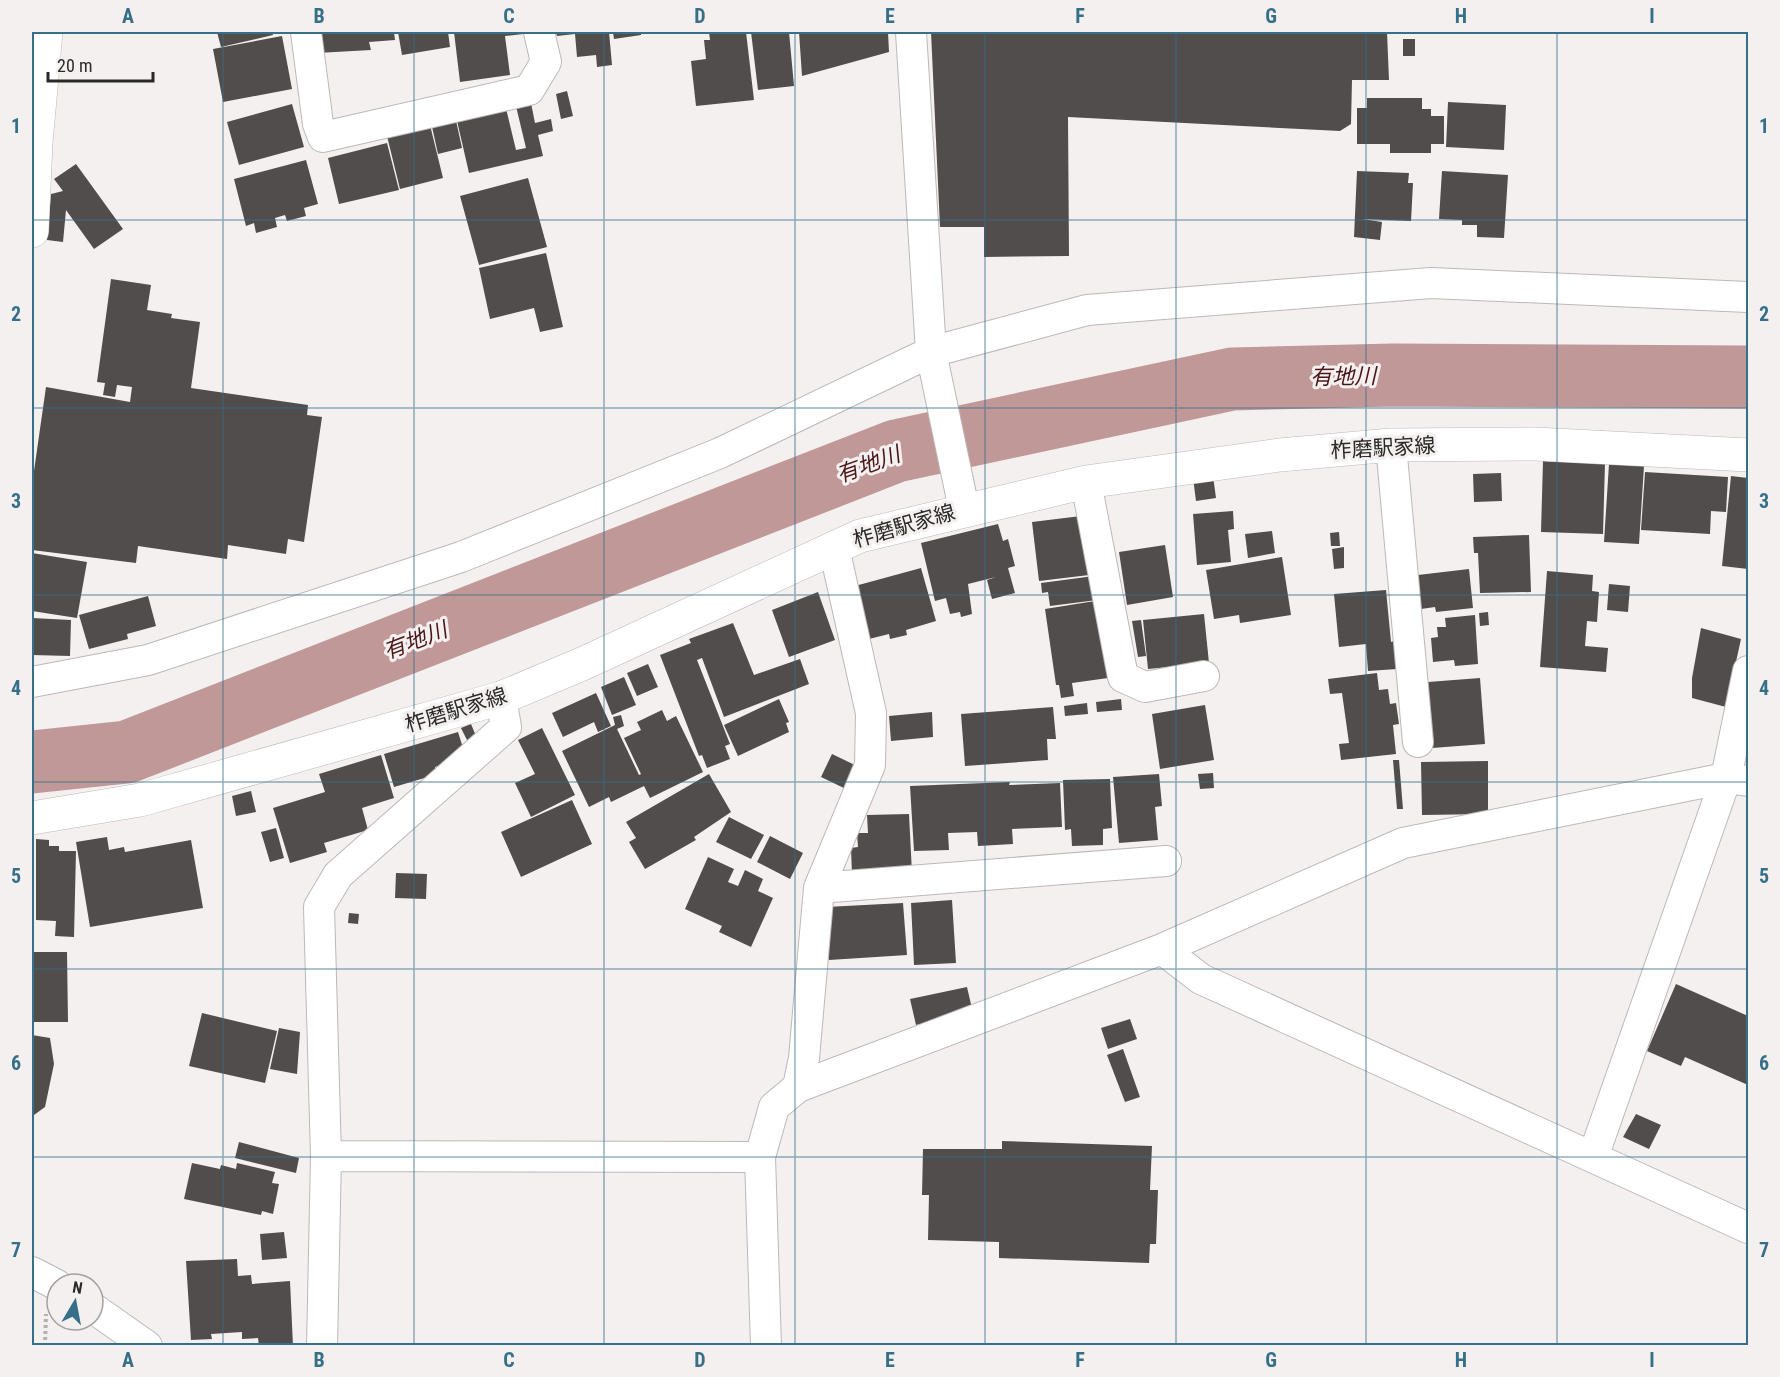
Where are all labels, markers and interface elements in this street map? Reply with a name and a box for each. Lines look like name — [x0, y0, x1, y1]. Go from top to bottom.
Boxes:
text: A — [122, 4, 134, 28]
text: B — [313, 4, 325, 28]
text: C — [503, 4, 515, 28]
text: D — [694, 4, 706, 28]
text: E — [885, 4, 895, 28]
text: F — [1075, 4, 1085, 28]
text: G — [1265, 4, 1277, 28]
text: H — [1455, 4, 1467, 28]
text: I — [1649, 4, 1655, 28]
scale bar — [48, 45, 153, 83]
text: 20 m — [57, 55, 92, 76]
text: 1 — [11, 114, 21, 138]
text: 1 — [1759, 114, 1769, 138]
text: 2 — [11, 302, 21, 326]
text: 2 — [1759, 302, 1769, 326]
water label: 有地川 — [1310, 363, 1378, 390]
street label: 柞磨駅家線 — [1330, 433, 1436, 463]
water label: 有地川 — [833, 441, 905, 488]
text: 3 — [11, 489, 21, 513]
text: 3 — [1759, 489, 1769, 513]
street label: 柞磨駅家線 — [850, 500, 958, 552]
water label: 有地川 — [380, 616, 452, 664]
text: 4 — [11, 676, 21, 700]
text: 4 — [1759, 676, 1769, 700]
street label: 柞磨駅家線 — [402, 683, 510, 737]
text: 5 — [11, 864, 21, 888]
text: 5 — [1759, 864, 1769, 888]
text: 6 — [11, 1051, 21, 1075]
text: 6 — [1759, 1051, 1769, 1075]
text: 7 — [11, 1238, 21, 1262]
text: 7 — [1759, 1238, 1769, 1262]
north arrow — [45, 1272, 105, 1332]
text: N — [71, 1278, 84, 1298]
text: A — [122, 1348, 134, 1372]
text: B — [313, 1348, 325, 1372]
text: C — [503, 1348, 515, 1372]
text: D — [694, 1348, 706, 1372]
text: E — [885, 1348, 895, 1372]
text: F — [1075, 1348, 1085, 1372]
text: G — [1265, 1348, 1277, 1372]
text: H — [1455, 1348, 1467, 1372]
text: I — [1649, 1348, 1655, 1372]

